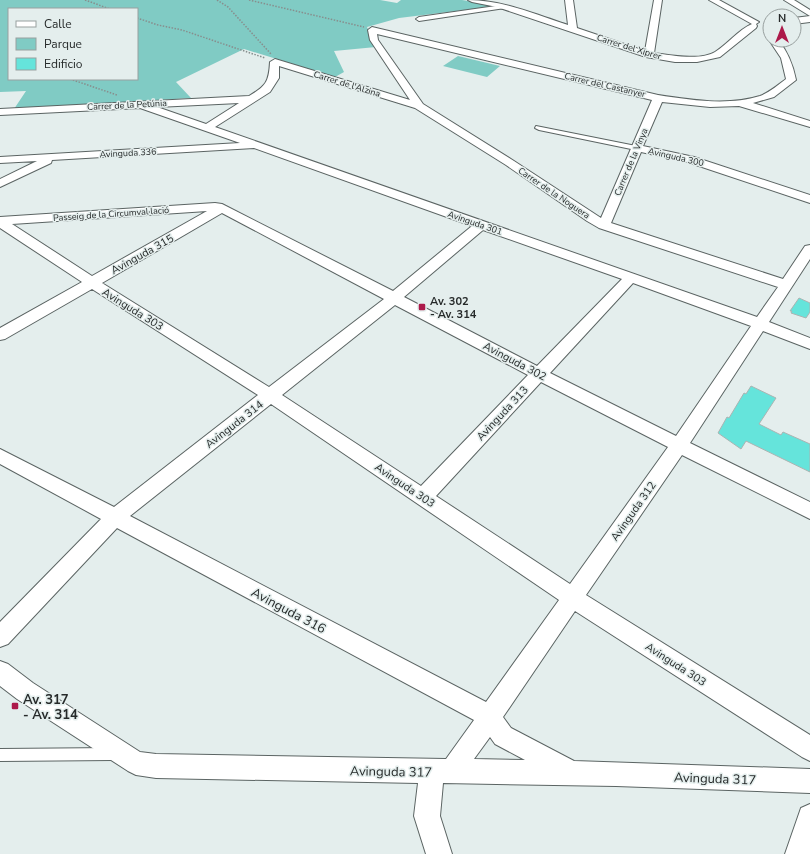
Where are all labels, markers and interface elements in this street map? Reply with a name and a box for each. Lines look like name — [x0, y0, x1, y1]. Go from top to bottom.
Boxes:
legend — [8, 8, 138, 80]
north arrow — [762, 8, 802, 48]
text: N — [778, 11, 786, 26]
text: Calle — [44, 16, 72, 32]
street label: Carrer del Xiprer — [595, 32, 663, 63]
text: Parque — [44, 36, 82, 52]
text: Edificio — [44, 56, 83, 72]
street label: Carrer de l'Alzina — [312, 68, 382, 100]
street label: Carrer del Castanyer — [563, 70, 648, 100]
street label: Carrer de la Petúnia — [87, 97, 167, 113]
street label: Carrer de la Vinya — [611, 126, 651, 198]
street label: Avinguda 300 — [647, 145, 705, 169]
street label: Avinguda 336 — [99, 146, 157, 160]
street label: Carrer de la Noguera — [516, 164, 592, 222]
street label: Passeig de la Circumval·lació — [53, 204, 169, 224]
street label: Avinguda 301 — [446, 208, 504, 238]
street label: Avinguda 315 — [108, 231, 177, 278]
street label: Avinguda 303 — [99, 285, 166, 334]
place label: Av. 302 - Av. 314 — [430, 294, 477, 322]
marker: Av. 302 - Av. 314 — [417, 302, 427, 312]
street label: Avinguda 302 — [480, 338, 549, 384]
street label: Avinguda 313 — [473, 383, 532, 444]
street label: Avinguda 314 — [202, 397, 267, 452]
street label: Avinguda 303 — [372, 460, 438, 511]
street label: Avinguda 312 — [607, 478, 660, 544]
street label: Avinguda 316 — [248, 584, 329, 638]
street label: Avinguda 303 — [642, 639, 709, 690]
place label: Av. 317 - Av. 314 — [23, 691, 78, 724]
marker: Av. 317 - Av. 314 — [10, 701, 20, 711]
street label: Avinguda 317 — [350, 762, 432, 782]
street label: Avinguda 317 — [673, 769, 756, 789]

